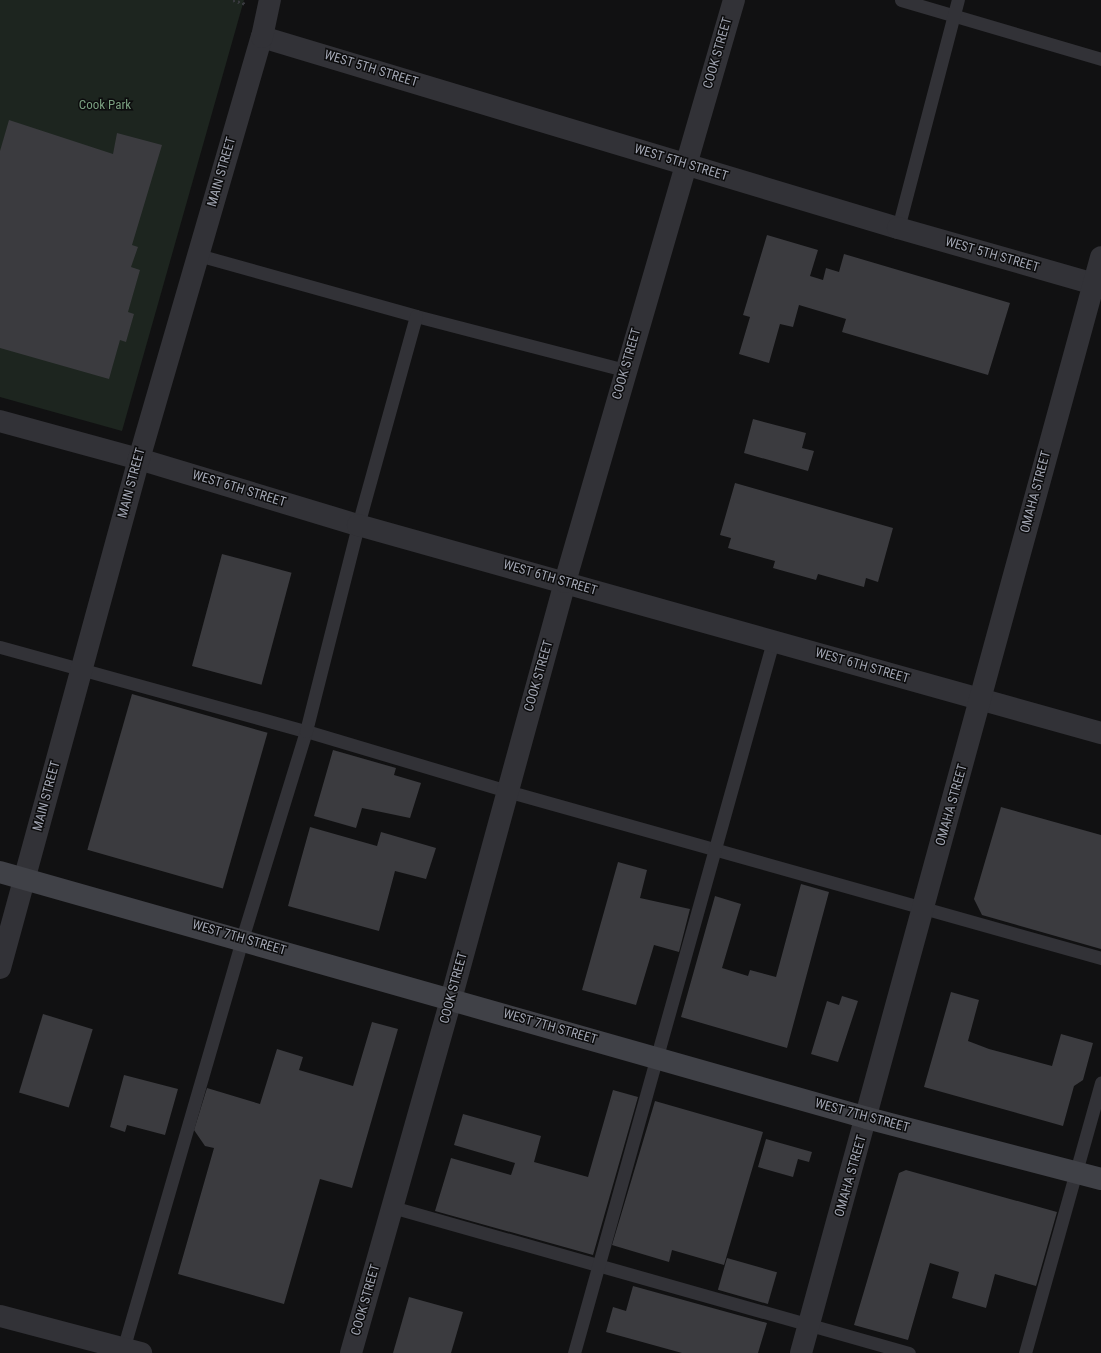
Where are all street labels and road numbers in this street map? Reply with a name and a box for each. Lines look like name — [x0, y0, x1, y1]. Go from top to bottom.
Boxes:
street label: COOK STREET — [700, 16, 736, 90]
street label: WEST 5TH STREET — [322, 47, 420, 91]
street label: MAIN STREET — [205, 135, 239, 209]
street label: WEST 5TH STREET — [632, 141, 730, 185]
street label: WEST 5TH STREET — [943, 234, 1041, 276]
street label: COOK STREET — [609, 327, 645, 401]
street label: MAIN STREET — [115, 446, 149, 520]
street label: OMAHA STREET — [1018, 449, 1054, 535]
street label: WEST 6TH STREET — [190, 467, 288, 511]
street label: WEST 6TH STREET — [501, 557, 599, 599]
street label: COOK STREET — [521, 639, 557, 713]
street label: WEST 6TH STREET — [813, 645, 911, 687]
street label: MAIN STREET — [30, 759, 64, 833]
street label: OMAHA STREET — [933, 762, 971, 848]
street label: WEST 7TH STREET — [190, 917, 288, 959]
street label: COOK STREET — [437, 951, 471, 1025]
street label: WEST 7TH STREET — [501, 1006, 599, 1048]
street label: WEST 7TH STREET — [813, 1096, 911, 1136]
street label: OMAHA STREET — [832, 1133, 870, 1219]
street label: COOK STREET — [348, 1263, 384, 1337]

